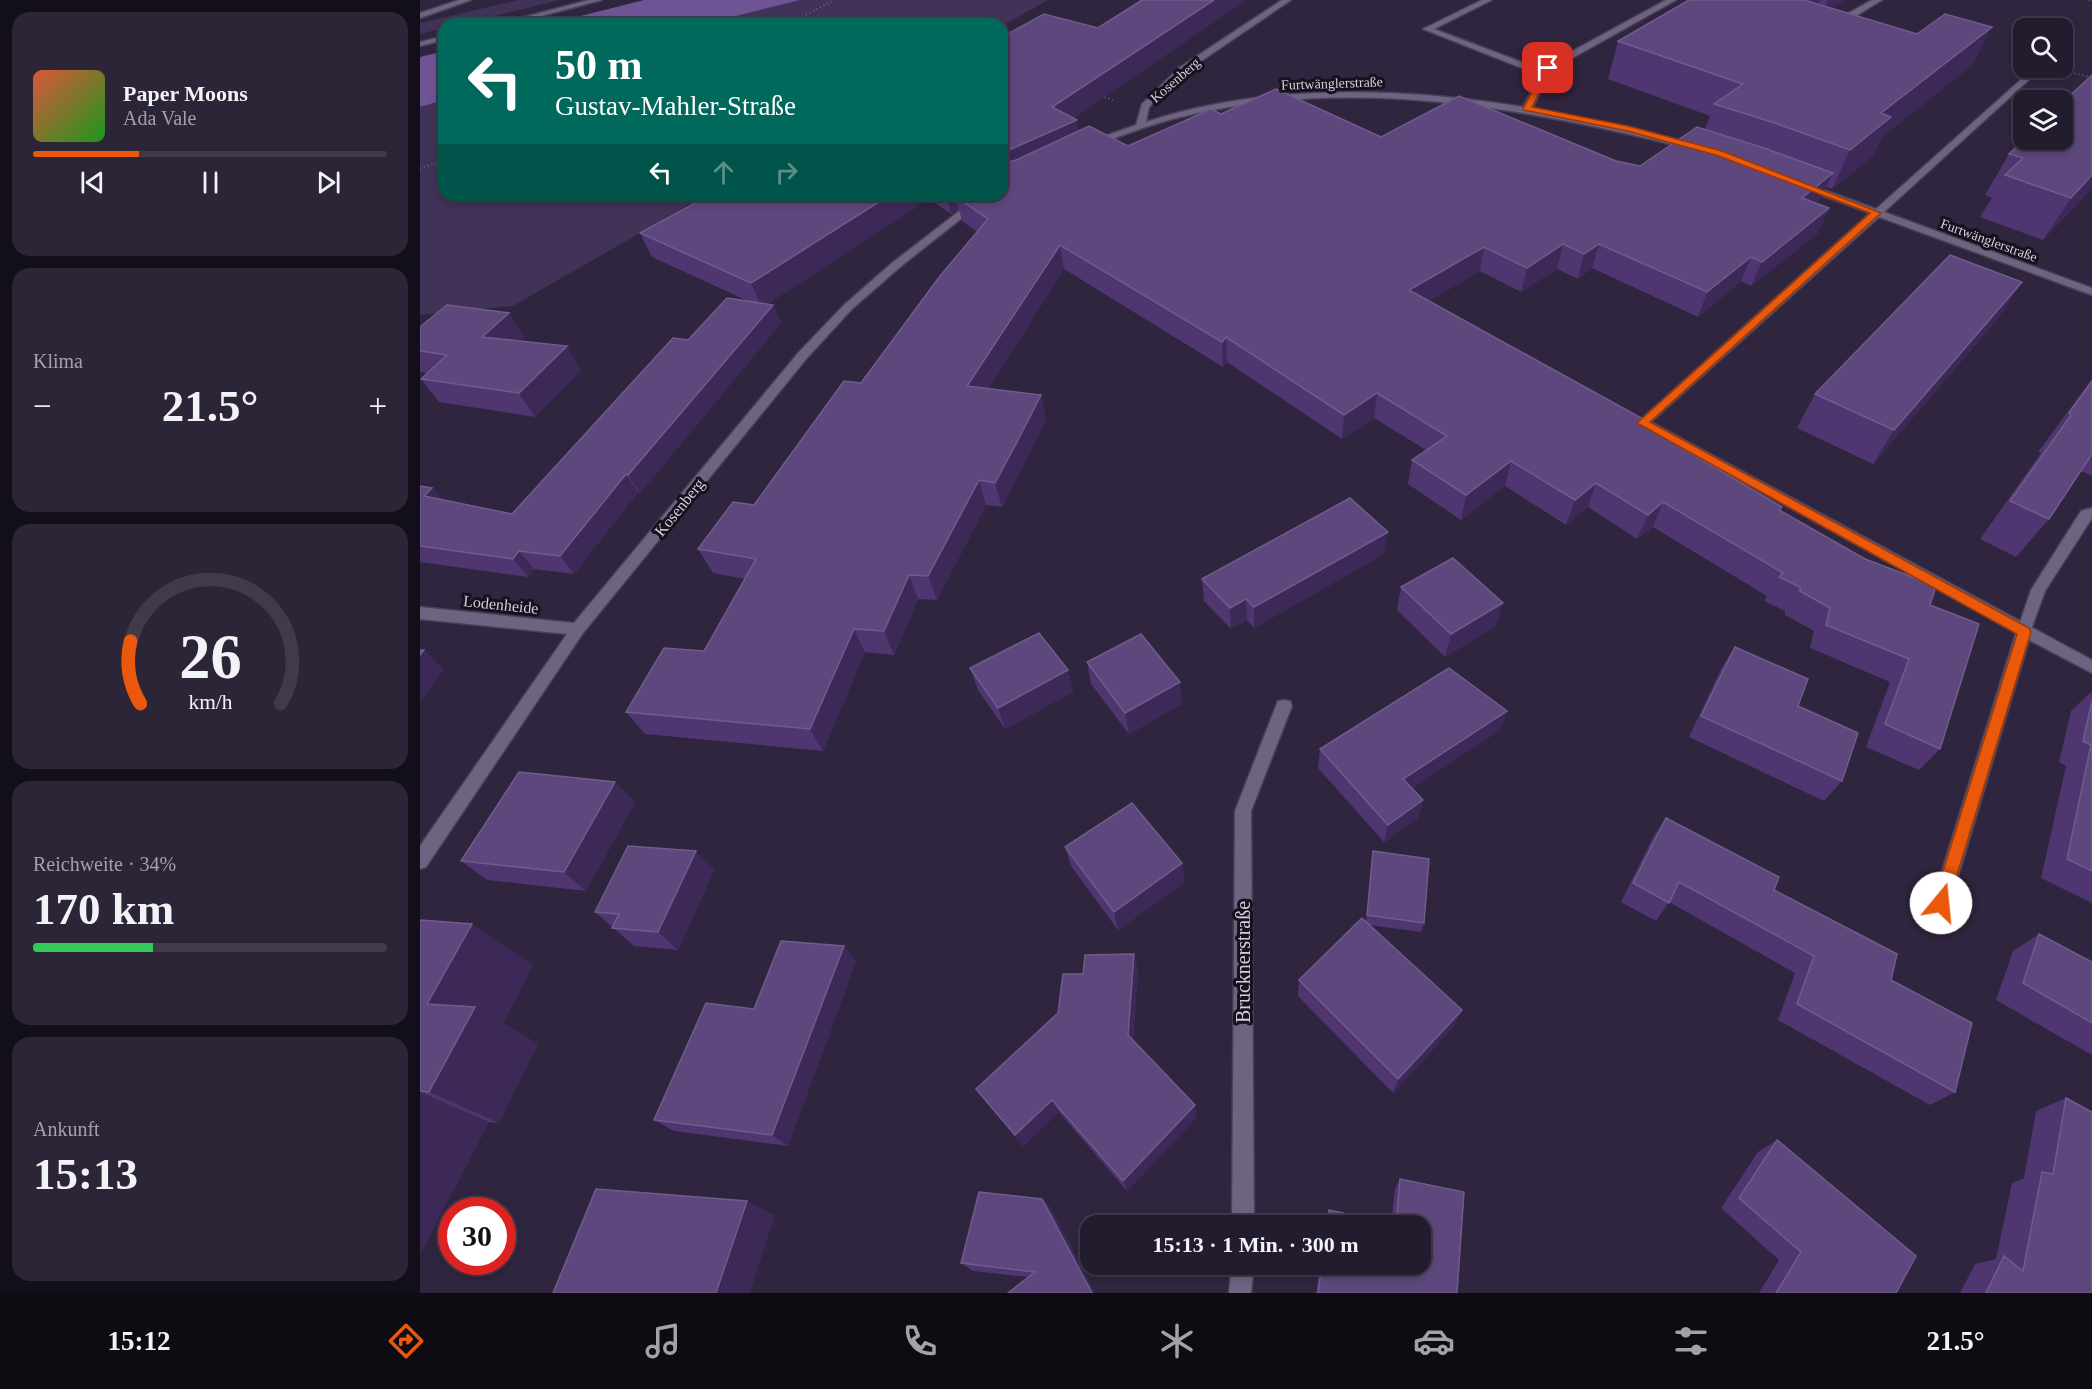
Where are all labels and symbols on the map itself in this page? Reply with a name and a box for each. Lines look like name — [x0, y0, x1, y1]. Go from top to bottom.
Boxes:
pin — [1522, 42, 1573, 93]
street label: Kosenberg — [1148, 55, 1203, 106]
street label: Furtwänglerstraße — [1281, 74, 1383, 93]
street label: Furtwänglerstraße — [1938, 216, 2039, 265]
street label: Kosenberg — [651, 475, 708, 540]
street label: Lodenheide — [463, 592, 539, 617]
position arrow — [1909, 871, 1973, 935]
street label: Brucknerstraße — [1232, 901, 1254, 1023]
speed limit sign: 30 — [438, 1197, 516, 1275]

